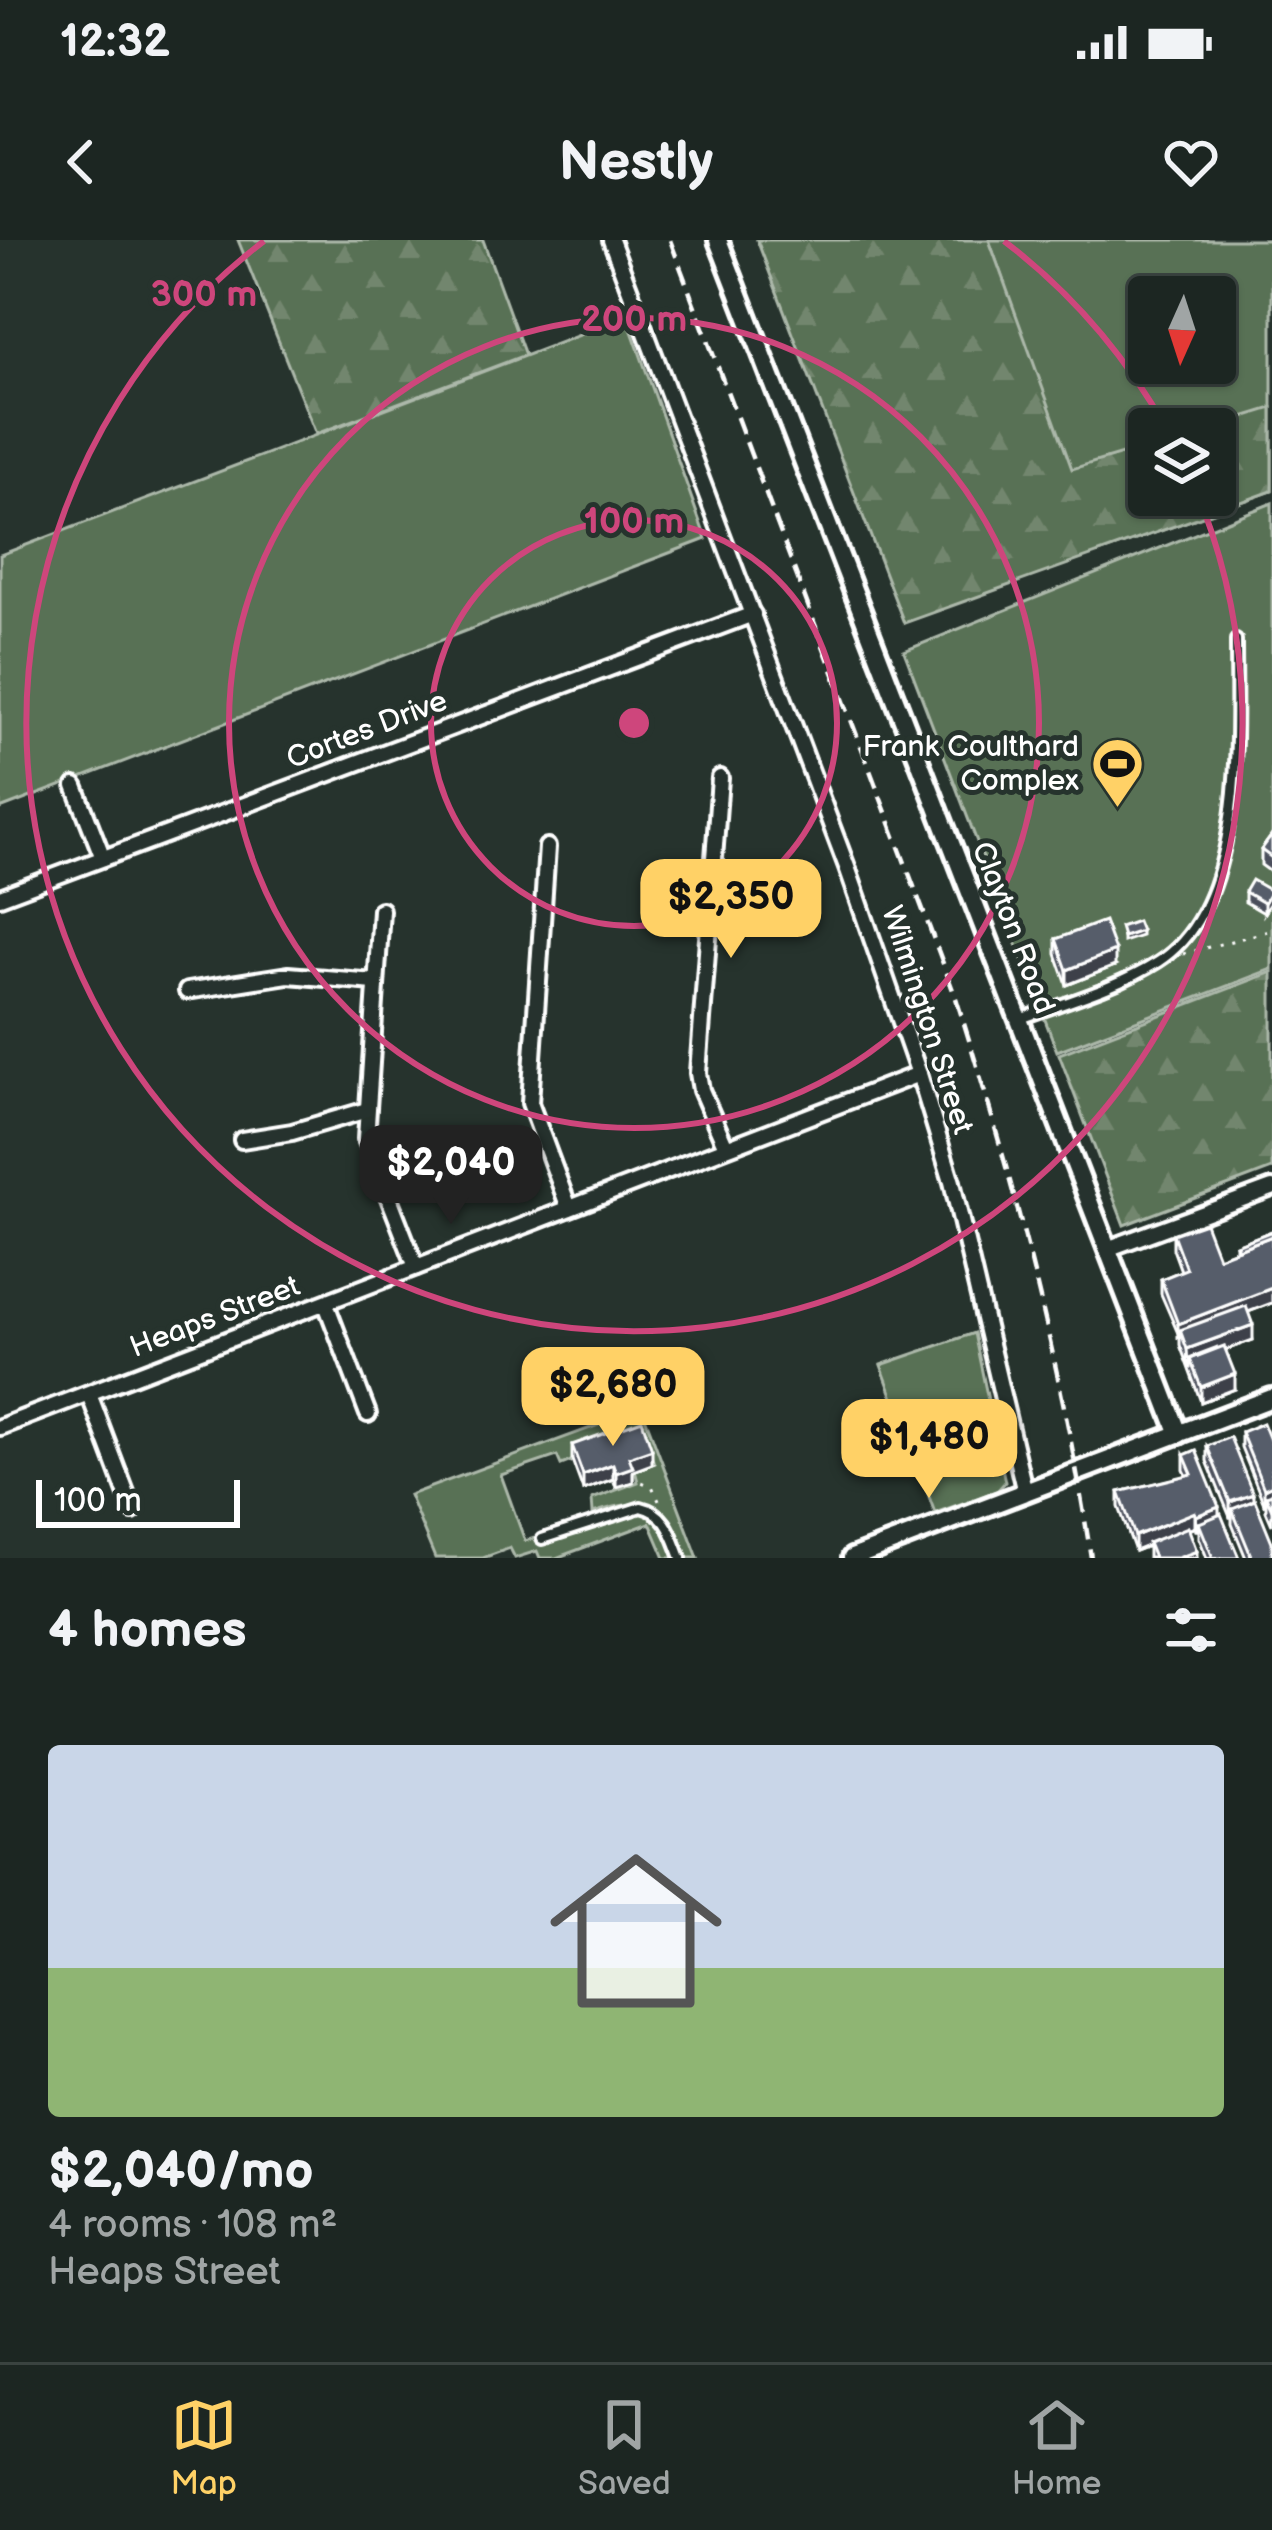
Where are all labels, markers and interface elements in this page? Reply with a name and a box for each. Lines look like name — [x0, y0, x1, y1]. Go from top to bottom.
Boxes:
text: 12:32 — [60, 15, 170, 70]
icon: back — [48, 129, 114, 195]
icon: heart — [1158, 129, 1224, 195]
text: Nestly — [559, 130, 713, 195]
text: 300 m — [151, 274, 257, 317]
north arrow — [1128, 276, 1236, 384]
map controls — [1128, 276, 1236, 516]
text: 200 m — [581, 299, 687, 342]
button: layers — [1128, 408, 1236, 516]
text: 100 m — [584, 501, 684, 544]
street label: Cortes Drive — [282, 683, 452, 777]
centre of rings — [613, 702, 655, 744]
place label: Frank Coulthard Complex — [863, 729, 1079, 799]
sports icon: Frank Coulthard Complex — [1090, 736, 1146, 810]
street label: Clayton Road — [964, 837, 1062, 1019]
pin: $2,350 — [633, 859, 829, 961]
text: $2,350 — [667, 874, 795, 921]
street label: Wilmington Street — [873, 901, 981, 1139]
pin: $2,040 — [353, 1125, 549, 1227]
text: $2,040 — [386, 1140, 516, 1187]
street label: Heaps Street — [125, 1268, 305, 1366]
pin: $2,680 — [515, 1347, 711, 1449]
text: $2,680 — [548, 1362, 678, 1409]
pin: $1,480 — [831, 1399, 1027, 1501]
text: $1,480 — [868, 1414, 990, 1461]
scale bar — [36, 1474, 240, 1527]
text: 100 m — [54, 1481, 142, 1521]
icon: filters — [1158, 1597, 1224, 1663]
text: 4 homes — [48, 1600, 247, 1661]
icon: home — [528, 1823, 744, 2039]
text: $2,040/mo — [48, 2141, 314, 2202]
text: 4 rooms · 108 m² — [48, 2202, 337, 2249]
text: Heaps Street — [48, 2249, 280, 2296]
tab: Map — [171, 2392, 237, 2504]
tab: Saved — [578, 2392, 671, 2504]
tab: Home — [1012, 2392, 1101, 2504]

